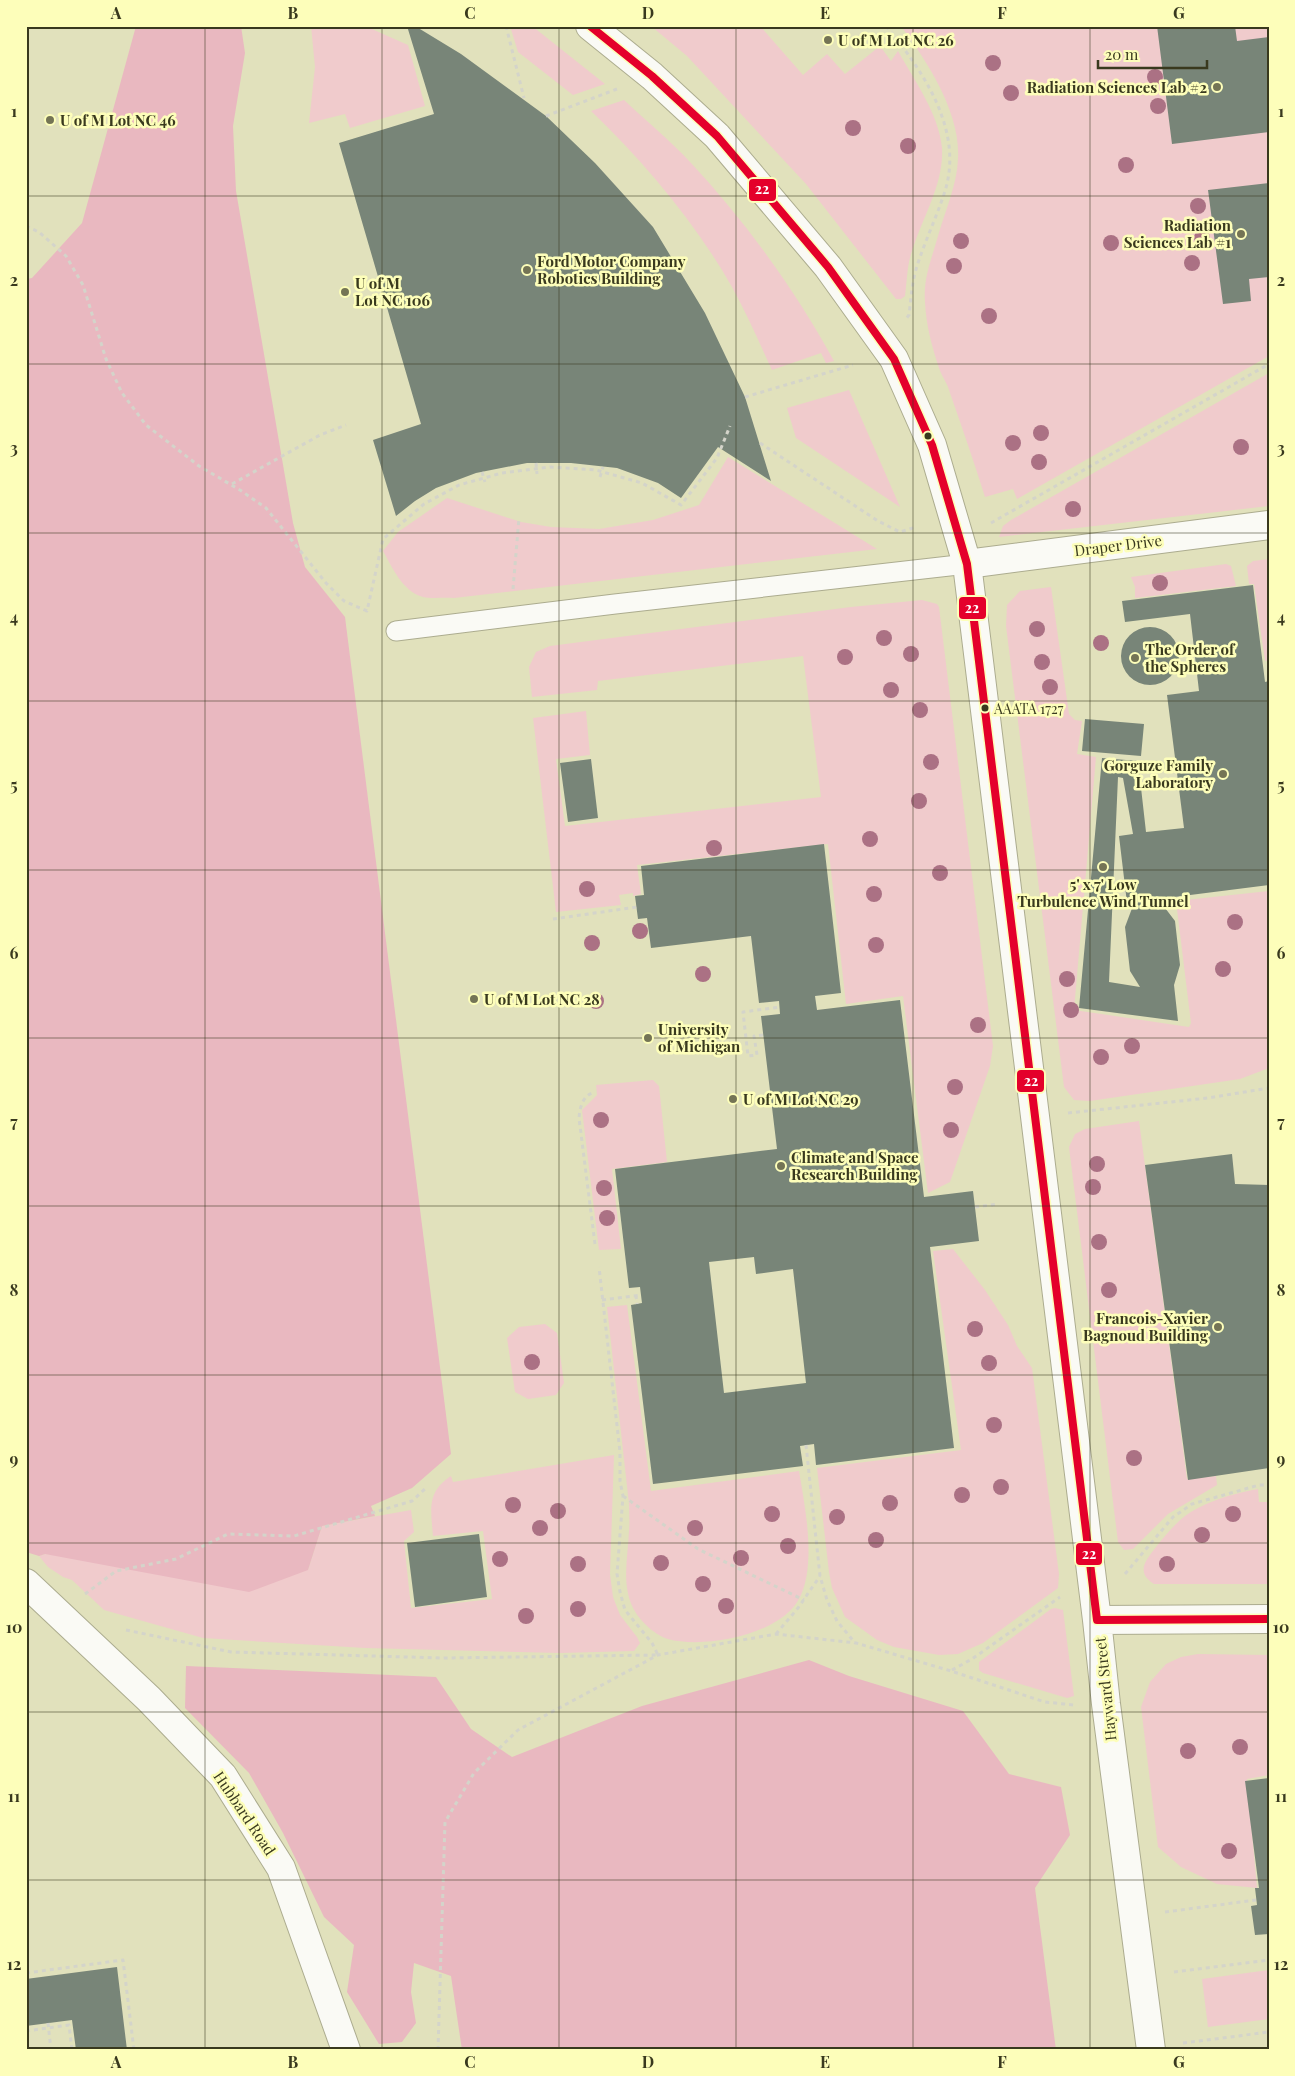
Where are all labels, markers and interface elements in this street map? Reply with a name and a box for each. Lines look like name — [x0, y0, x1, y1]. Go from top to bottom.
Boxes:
text: A — [110, 2, 122, 23]
text: B — [288, 2, 299, 23]
text: C — [464, 2, 476, 23]
text: D — [642, 2, 654, 23]
text: E — [820, 2, 830, 23]
text: F — [997, 2, 1007, 23]
text: G — [1173, 2, 1185, 23]
place label: U of M Lot NC 26 — [838, 30, 954, 50]
marker: U of M Lot NC 26 — [822, 34, 834, 46]
scale bar — [1098, 38, 1206, 70]
text: 20 m — [1105, 44, 1139, 64]
place label: Radiation Sciences Lab #2 — [1027, 77, 1207, 97]
marker: Radiation Sciences Lab #2 — [1211, 81, 1223, 93]
text: 1 — [11, 100, 17, 121]
text: 1 — [1278, 100, 1284, 121]
place label: U of M Lot NC 46 — [60, 110, 176, 130]
marker: U of M Lot NC 46 — [44, 114, 56, 126]
line badge: 22 — [748, 178, 777, 202]
text: 22 — [755, 179, 769, 198]
place label: Radiation Sciences Lab #1 — [1124, 215, 1232, 252]
marker: Radiation Sciences Lab #1 — [1235, 228, 1247, 240]
place label: Ford Motor Company Robotics Building — [537, 251, 686, 288]
marker: Ford Motor Company Robotics Building — [521, 264, 533, 276]
text: 2 — [10, 269, 18, 290]
text: 2 — [1277, 269, 1285, 290]
place label: U of M Lot NC 106 — [355, 273, 430, 310]
marker: U of M Lot NC 106 — [339, 286, 351, 298]
unlabelled marker — [923, 431, 933, 441]
text: 3 — [10, 437, 18, 458]
text: 3 — [1277, 437, 1285, 458]
street label: Draper Drive — [1073, 530, 1163, 560]
line badge: 22 — [958, 596, 987, 620]
text: 22 — [965, 598, 979, 617]
text: 4 — [10, 606, 18, 627]
text: 4 — [1277, 606, 1285, 627]
place label: The Order of the Spheres — [1144, 639, 1236, 676]
marker: The Order of the Spheres — [1129, 652, 1141, 664]
place label: AAATA 1727 — [993, 699, 1064, 718]
marker: AAATA 1727 — [980, 703, 990, 713]
place label: Gorguze Family Laboratory — [1104, 755, 1213, 792]
marker: Gorguze Family Laboratory — [1217, 768, 1229, 780]
text: 5 — [10, 774, 18, 795]
text: 5 — [1277, 774, 1285, 795]
marker: 5' x 7' Low Turbulence Wind Tunnel — [1097, 861, 1109, 873]
place label: 5' x 7' Low Turbulence Wind Tunnel — [1017, 874, 1189, 911]
text: 6 — [10, 942, 19, 963]
text: 6 — [1277, 942, 1286, 963]
place label: U of M Lot NC 28 — [484, 989, 600, 1009]
marker: U of M Lot NC 28 — [468, 993, 480, 1005]
place label: University of Michigan — [658, 1019, 741, 1056]
marker: University of Michigan — [642, 1032, 654, 1044]
line badge: 22 — [1016, 1069, 1045, 1093]
text: 22 — [1024, 1071, 1038, 1090]
place label: U of M Lot NC 29 — [743, 1089, 859, 1109]
marker: U of M Lot NC 29 — [727, 1093, 739, 1105]
text: 7 — [10, 1111, 18, 1132]
text: 7 — [1277, 1111, 1285, 1132]
place label: Climate and Space Research Building — [791, 1147, 919, 1184]
marker: Climate and Space Research Building — [775, 1160, 787, 1172]
text: 8 — [10, 1279, 19, 1300]
text: 8 — [1277, 1279, 1286, 1300]
place label: Francois‑Xavier Bagnoud Building — [1083, 1308, 1209, 1345]
marker: Francois‑Xavier Bagnoud Building — [1212, 1321, 1224, 1333]
text: 9 — [10, 1448, 19, 1469]
text: 9 — [1277, 1448, 1286, 1469]
line badge: 22 — [1075, 1542, 1103, 1566]
text: 22 — [1082, 1544, 1096, 1563]
text: 10 — [6, 1616, 22, 1637]
text: 10 — [1273, 1616, 1289, 1637]
street label: Hayward Street — [1090, 1635, 1120, 1742]
street label: Hubbard Road — [210, 1767, 281, 1859]
text: 11 — [8, 1785, 20, 1806]
text: 11 — [1275, 1785, 1287, 1806]
text: 12 — [7, 1953, 21, 1974]
text: 12 — [1274, 1953, 1288, 1974]
text: A — [110, 2051, 122, 2072]
text: B — [288, 2051, 299, 2072]
text: C — [464, 2051, 476, 2072]
text: D — [642, 2051, 654, 2072]
text: E — [820, 2051, 830, 2072]
text: F — [997, 2051, 1007, 2072]
text: G — [1173, 2051, 1185, 2072]

